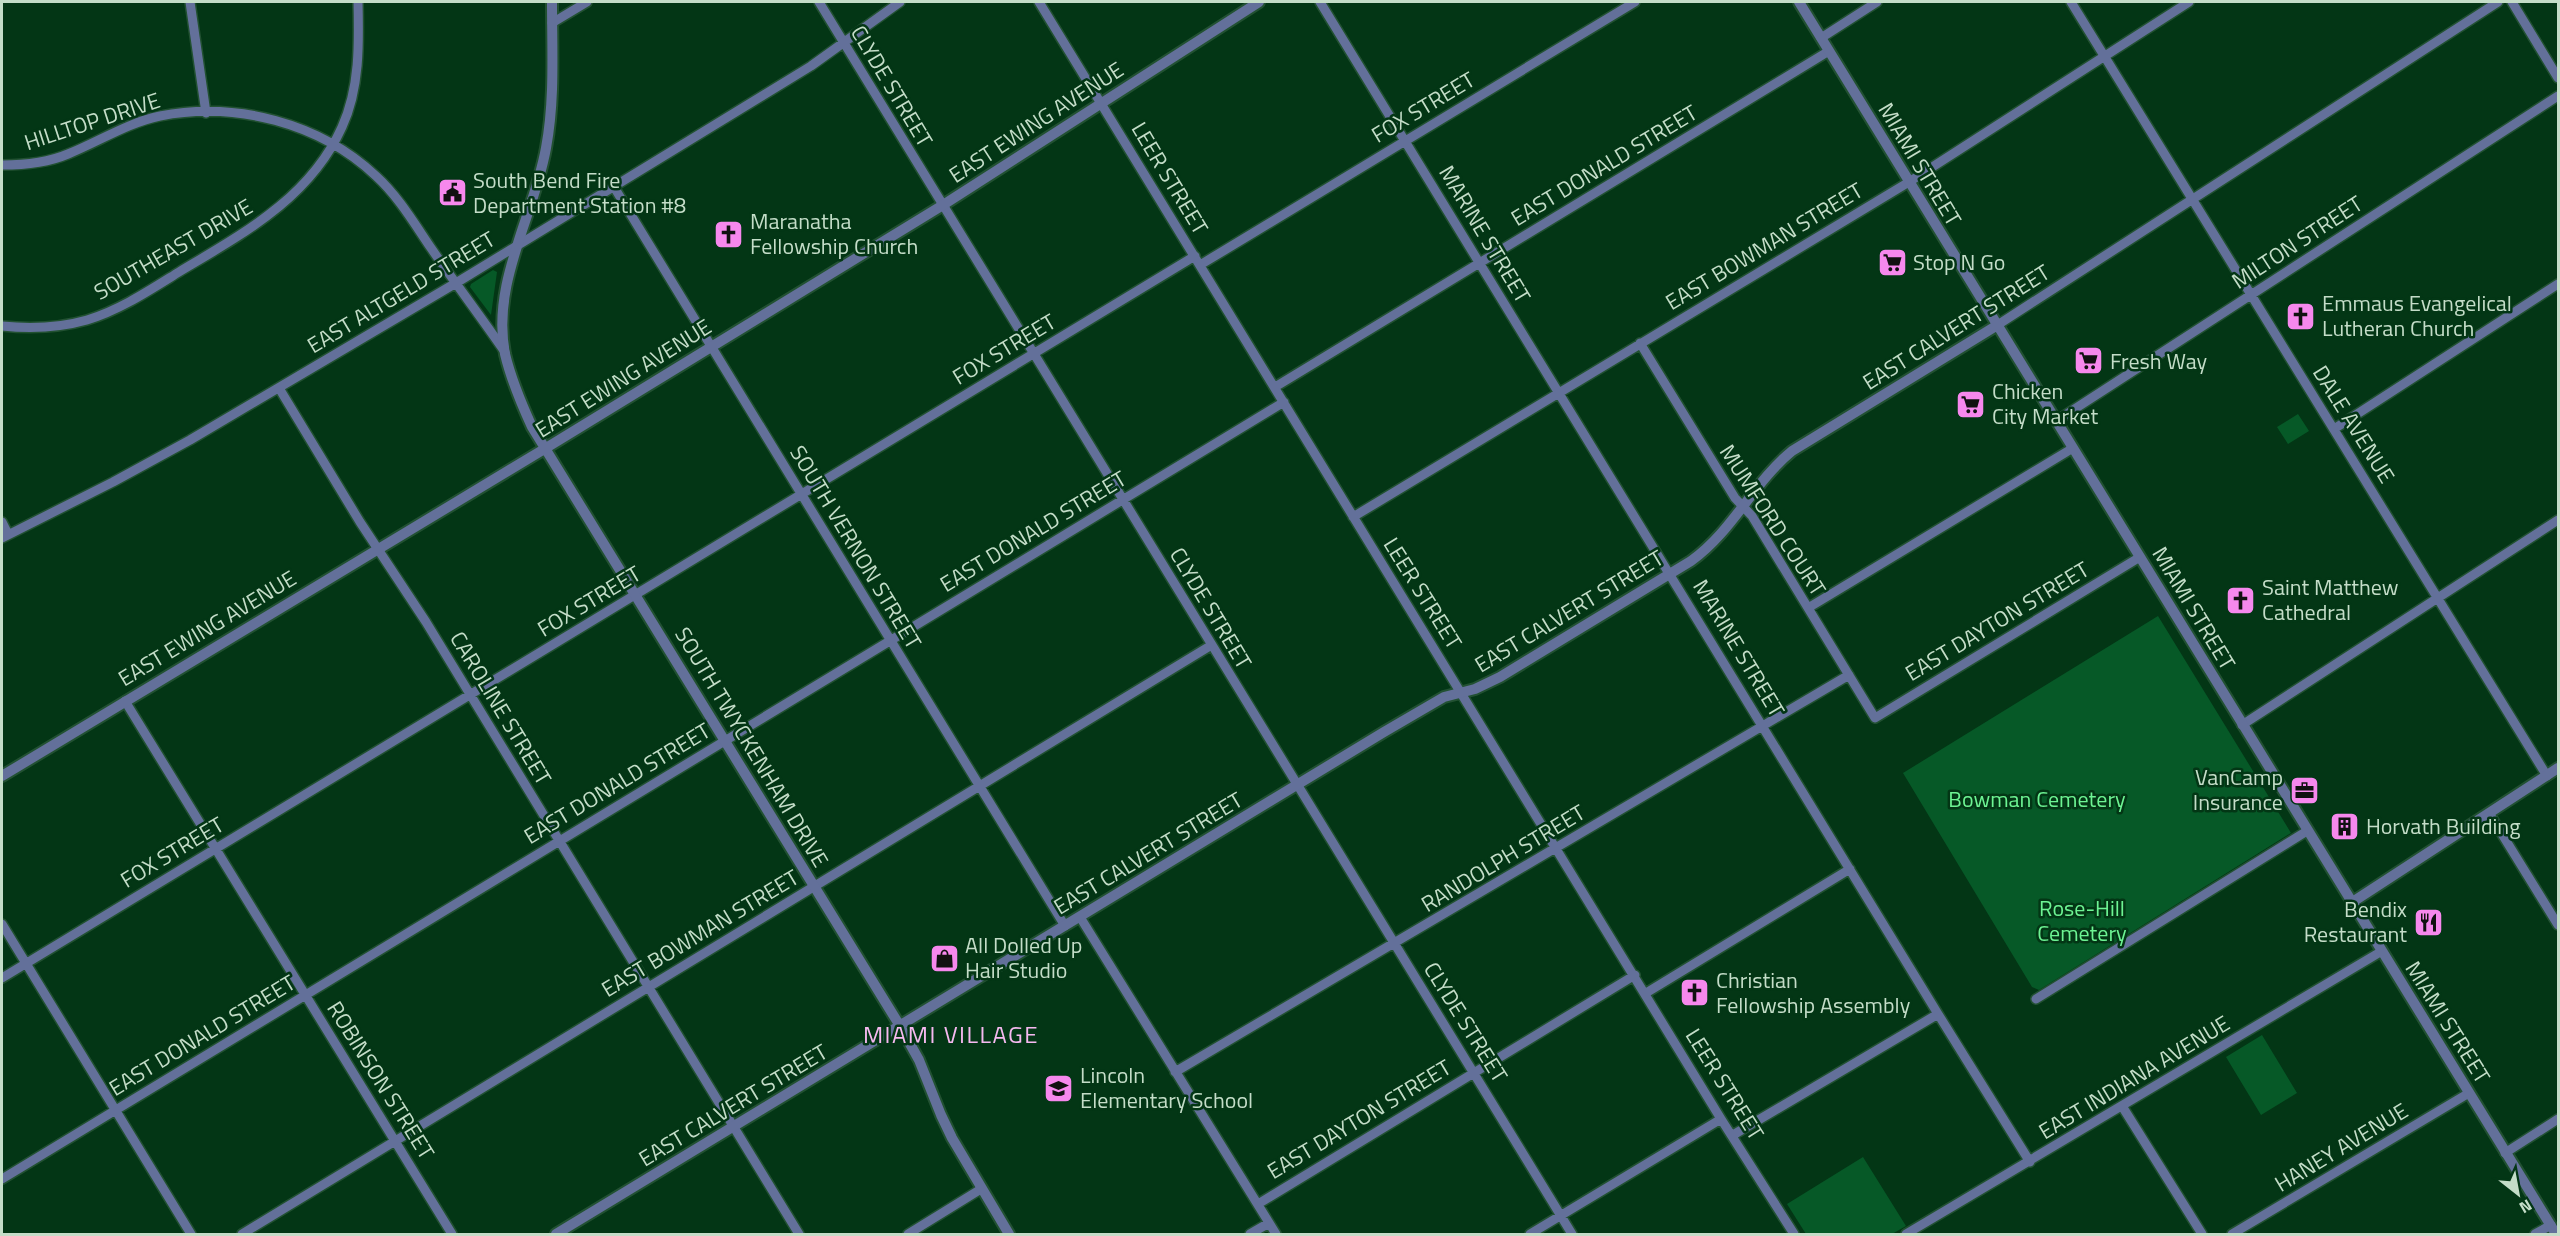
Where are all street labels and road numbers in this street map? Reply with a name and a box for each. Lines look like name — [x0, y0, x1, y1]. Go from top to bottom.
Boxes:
street label: CLYDE STREET — [842, 19, 942, 154]
street label: EAST EWING AVENUE — [942, 53, 1130, 191]
street label: FOX STREET — [1365, 62, 1482, 151]
street label: HILLTOP DRIVE — [20, 83, 164, 159]
street label: EAST DONALD STREET — [1504, 95, 1704, 234]
street label: MIAMI STREET — [1870, 96, 1971, 233]
street label: LEER STREET — [1123, 115, 1217, 241]
street label: MARINE STREET — [1430, 159, 1540, 310]
street label: EAST BOWMAN STREET — [1659, 173, 1870, 319]
street label: MILTON STREET — [2225, 186, 2370, 297]
street label: SOUTHEAST DRIVE — [87, 190, 259, 308]
street label: EAST ALTGELD STREET — [300, 222, 502, 362]
street label: EAST CALVERT STREET — [1856, 255, 2057, 399]
street label: FOX STREET — [946, 304, 1063, 393]
street label: EAST EWING AVENUE — [528, 310, 718, 446]
street label: DALE AVENUE — [2304, 359, 2404, 489]
street label: MUMFORD COURT — [1711, 437, 1835, 603]
street label: SOUTH VERNON STREET — [782, 439, 931, 656]
street label: EAST DONALD STREET — [933, 461, 1133, 600]
street label: LEER STREET — [1375, 530, 1471, 656]
street label: MIAMI STREET — [2144, 540, 2245, 677]
street label: CLYDE STREET — [1161, 541, 1261, 676]
street label: EAST CALVERT STREET — [1468, 541, 1670, 681]
street label: EAST DAYTON STREET — [1898, 552, 2096, 690]
street label: FOX STREET — [531, 556, 648, 645]
street label: EAST EWING AVENUE — [111, 561, 303, 695]
street label: MARINE STREET — [1684, 573, 1794, 724]
street label: SOUTH TWYCKENHAM DRIVE — [667, 620, 837, 874]
street label: CAROLINE STREET — [442, 625, 561, 792]
street label: EAST DONALD STREET — [517, 713, 717, 852]
street label: EAST CALVERT STREET — [1047, 783, 1249, 923]
street label: RANDOLPH STREET — [1414, 795, 1592, 921]
street label: FOX STREET — [114, 807, 231, 896]
street label: EAST BOWMAN STREET — [595, 860, 806, 1006]
street label: MIAMI STREET — [2397, 954, 2499, 1090]
street label: CLYDE STREET — [1415, 955, 1517, 1089]
street label: EAST DONALD STREET — [102, 965, 302, 1104]
street label: ROBINSON STREET — [319, 994, 444, 1166]
street label: EAST INDIANA AVENUE — [2032, 1006, 2236, 1148]
street label: LEER STREET — [1677, 1021, 1773, 1147]
street label: EAST CALVERT STREET — [632, 1035, 834, 1175]
street label: EAST DAYTON STREET — [1260, 1050, 1458, 1188]
street label: HANEY AVENUE — [2268, 1094, 2414, 1200]

